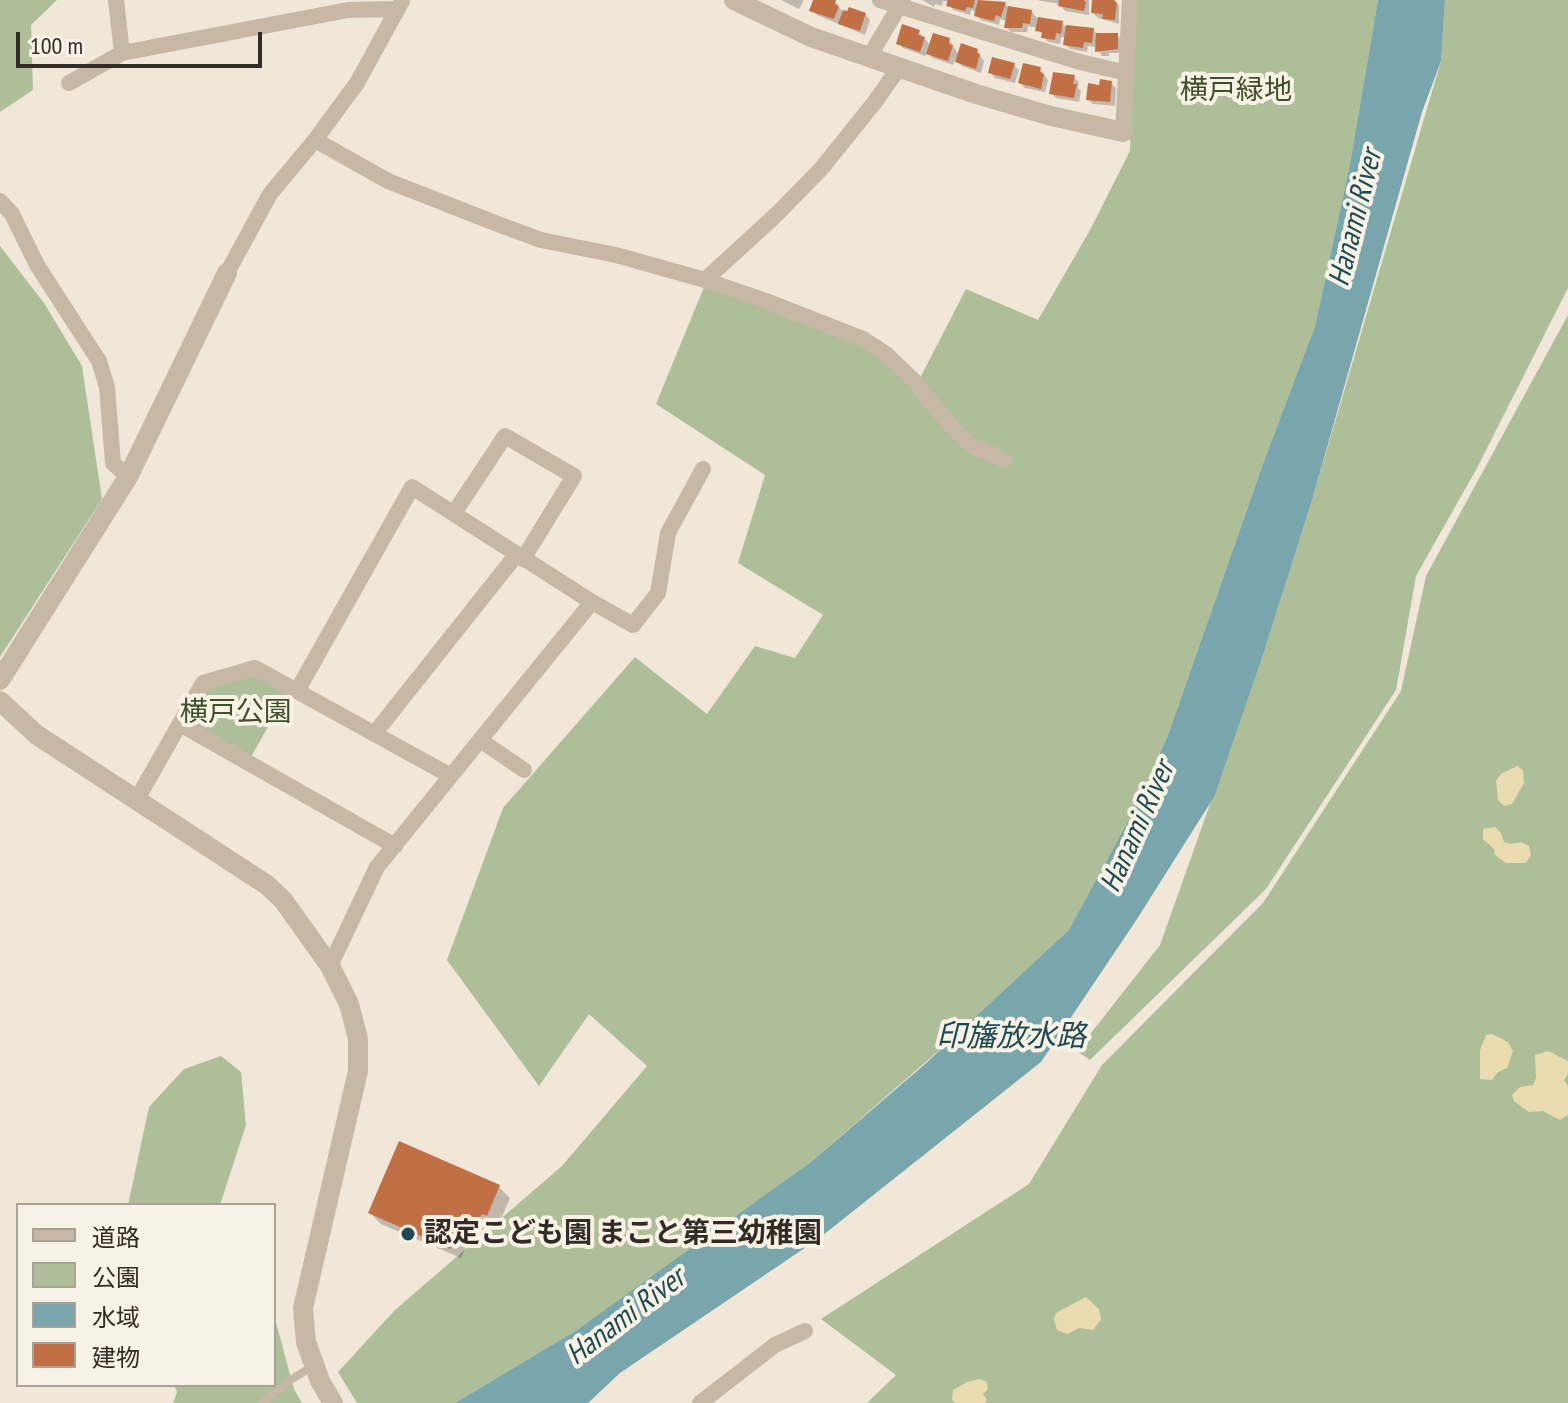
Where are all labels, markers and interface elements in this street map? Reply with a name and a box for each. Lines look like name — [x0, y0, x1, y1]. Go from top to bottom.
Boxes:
scale bar — [20, 16, 266, 66]
text: 100 m — [30, 30, 83, 61]
park label: 横戸緑地 — [1180, 74, 1292, 108]
water label: Hanami River — [1322, 146, 1390, 290]
park label: 横戸公園 — [180, 696, 292, 730]
water label: Hanami River — [1093, 756, 1183, 898]
water label: 印旛放水路 — [936, 1019, 1086, 1055]
legend — [16, 1203, 276, 1387]
place label: 認定こども園 まこと第三幼稚園 — [424, 1217, 822, 1251]
text: 道路 — [92, 1222, 140, 1253]
marker: 認定こども園 まこと第三幼稚園 — [399, 1225, 417, 1243]
water label: Hanami River — [560, 1261, 692, 1373]
text: 公園 — [92, 1262, 140, 1293]
text: 水域 — [92, 1302, 140, 1333]
text: 建物 — [92, 1342, 140, 1373]

